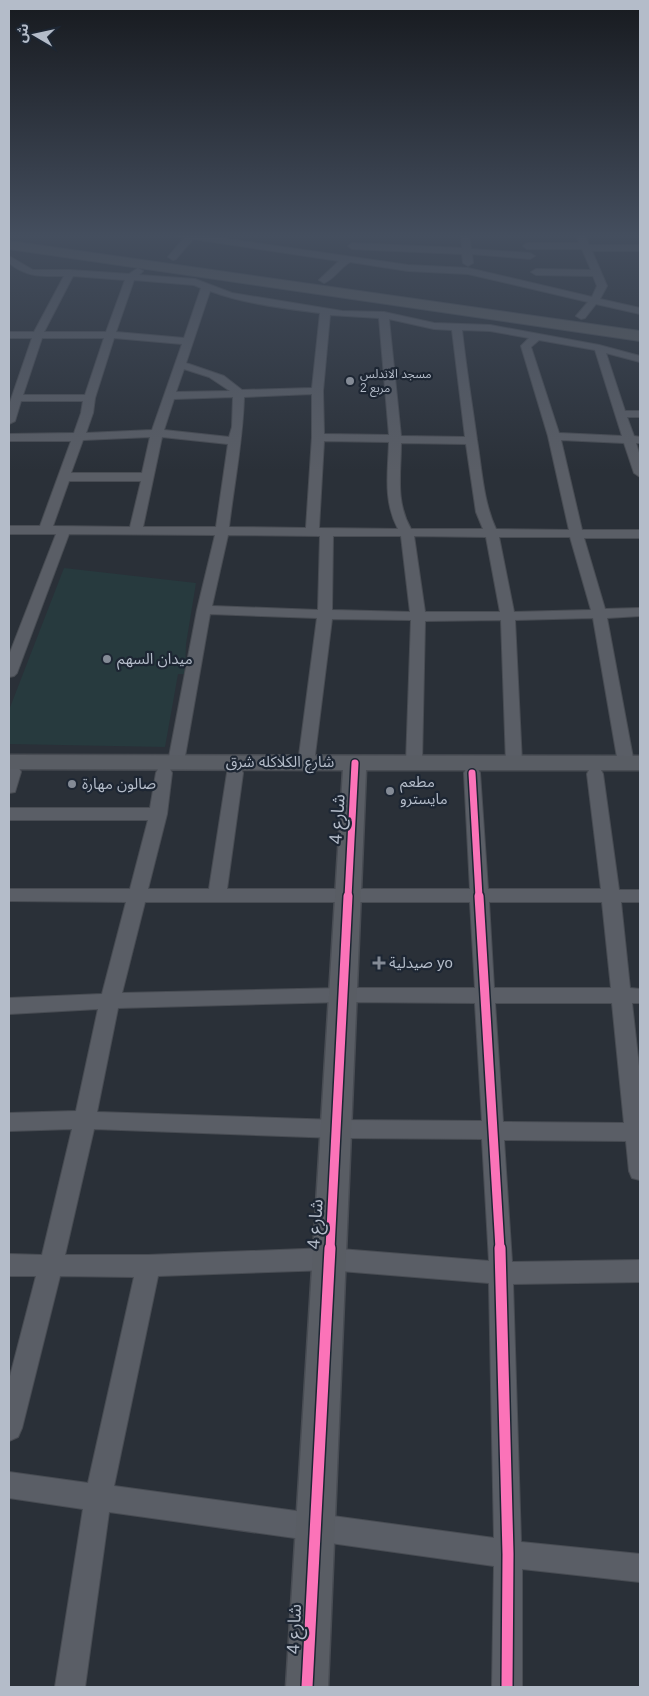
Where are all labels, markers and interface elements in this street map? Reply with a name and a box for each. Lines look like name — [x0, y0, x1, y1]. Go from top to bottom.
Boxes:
north arrow — [10, 10, 60, 60]
text: ش — [13, 22, 32, 44]
place label: مسجد الاندلس مربع 2 — [360, 367, 432, 397]
marker: مسجد الاندلس مربع 2 — [344, 375, 356, 387]
place label: ميدان السهم — [117, 650, 193, 670]
marker: ميدان السهم — [101, 653, 113, 665]
street label: شارع الكلاكله شرق — [226, 753, 334, 774]
place label: مطعم مايسترو — [400, 773, 448, 808]
place label: صالون مهارة — [82, 775, 156, 793]
marker: صالون مهارة — [66, 778, 78, 790]
marker: مطعم مايسترو — [384, 785, 396, 797]
street label: شارع 4 — [325, 793, 353, 845]
place label: صيدلية yo — [389, 954, 453, 971]
marker: صيدلية yo — [373, 957, 385, 969]
street label: شارع 4 — [303, 1198, 331, 1250]
street label: شارع 4 — [283, 1604, 309, 1655]

